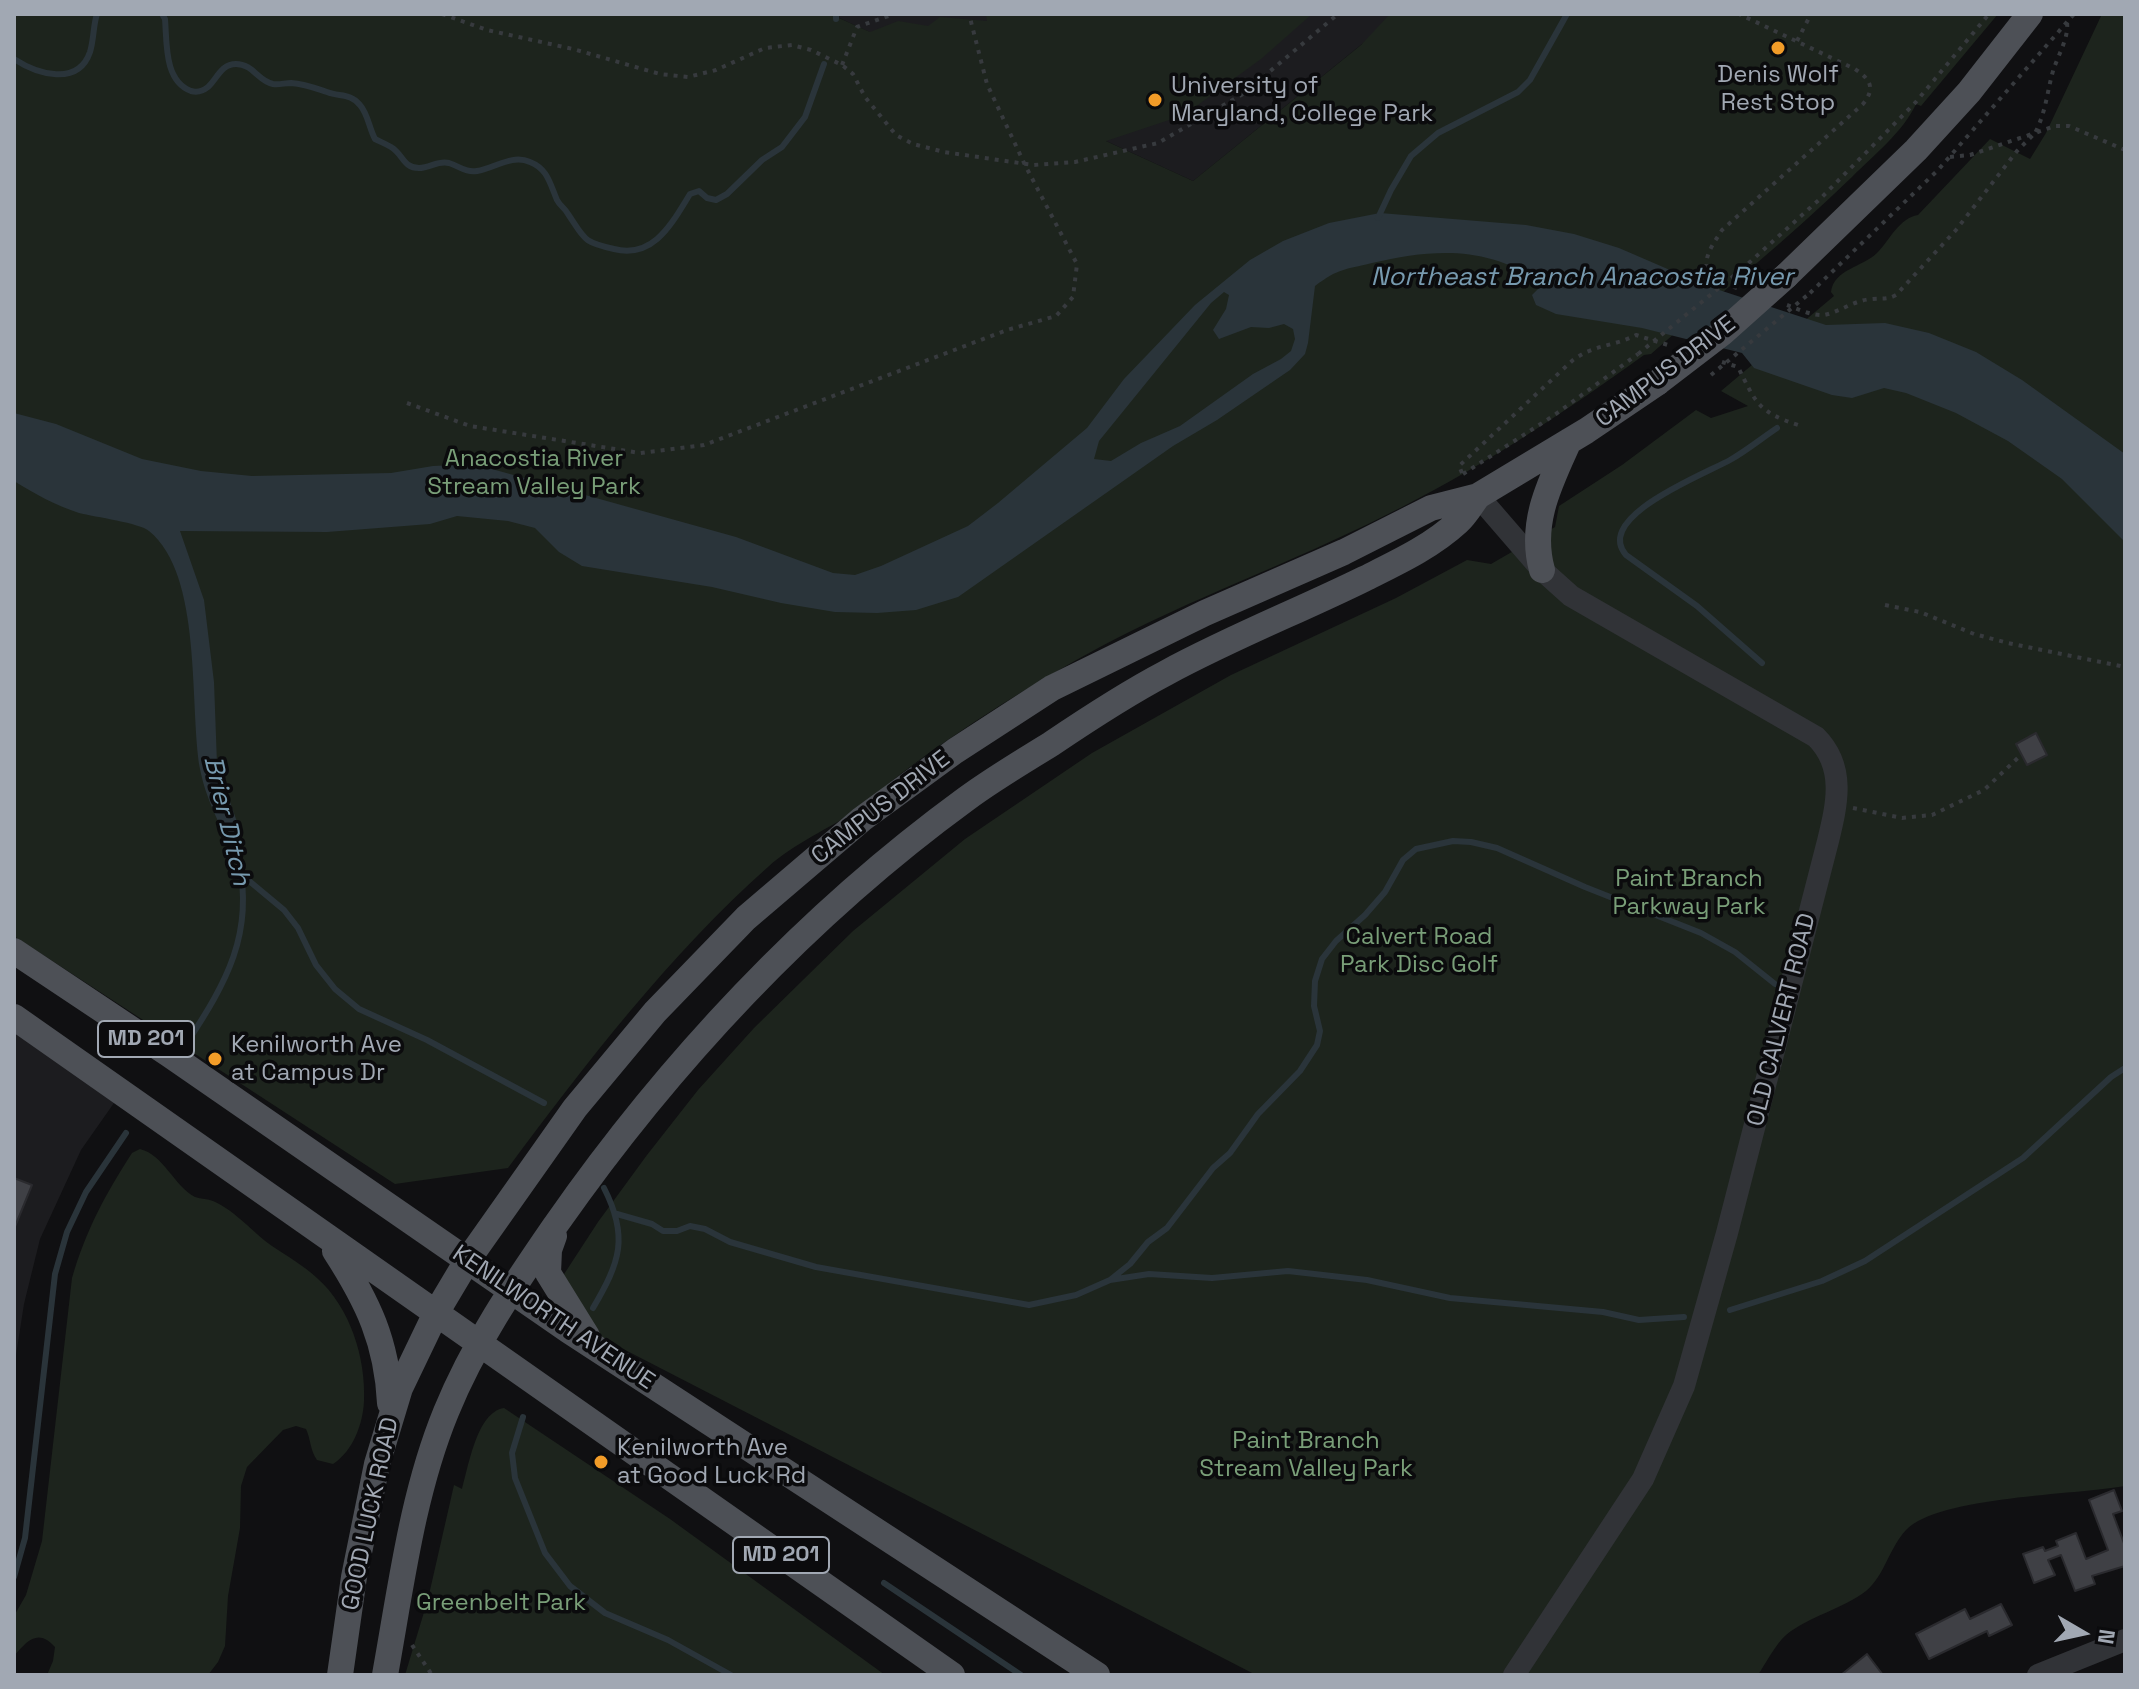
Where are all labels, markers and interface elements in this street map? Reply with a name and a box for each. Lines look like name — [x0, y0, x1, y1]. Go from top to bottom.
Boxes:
marker: Denis Wolf Rest Stop — [1769, 39, 1787, 57]
place label: Denis Wolf Rest Stop — [1717, 61, 1839, 117]
place label: University of Maryland, College Park — [1171, 72, 1433, 128]
marker: University of Maryland, College Park — [1146, 91, 1164, 109]
water label: Northeast Branch Anacostia River — [1371, 262, 1793, 294]
street label: CAMPUS DRIVE — [1590, 310, 1742, 434]
park label: Anacostia River Stream Valley Park — [427, 445, 641, 501]
street label: CAMPUS DRIVE — [806, 745, 956, 871]
water label: Brier Ditch — [196, 753, 256, 889]
park label: Paint Branch Parkway Park — [1612, 865, 1766, 921]
street label: OLD CALVERT ROAD — [1742, 911, 1822, 1129]
park label: Calvert Road Park Disc Golf — [1340, 923, 1498, 979]
road number: MD 201 — [98, 1021, 194, 1057]
place label: Kenilworth Ave at Campus Dr — [231, 1031, 402, 1087]
marker: Kenilworth Ave at Campus Dr — [206, 1050, 224, 1068]
street label: KENILWORTH AVENUE — [446, 1240, 660, 1396]
street label: GOOD LUCK ROAD — [336, 1415, 406, 1613]
park label: Paint Branch Stream Valley Park — [1199, 1427, 1413, 1483]
place label: Kenilworth Ave at Good Luck Rd — [617, 1434, 806, 1490]
marker: Kenilworth Ave at Good Luck Rd — [592, 1453, 610, 1471]
road number: MD 201 — [733, 1537, 829, 1573]
park label: Greenbelt Park — [416, 1589, 586, 1617]
north arrow — [2043, 1593, 2123, 1673]
text: N — [2092, 1627, 2122, 1646]

